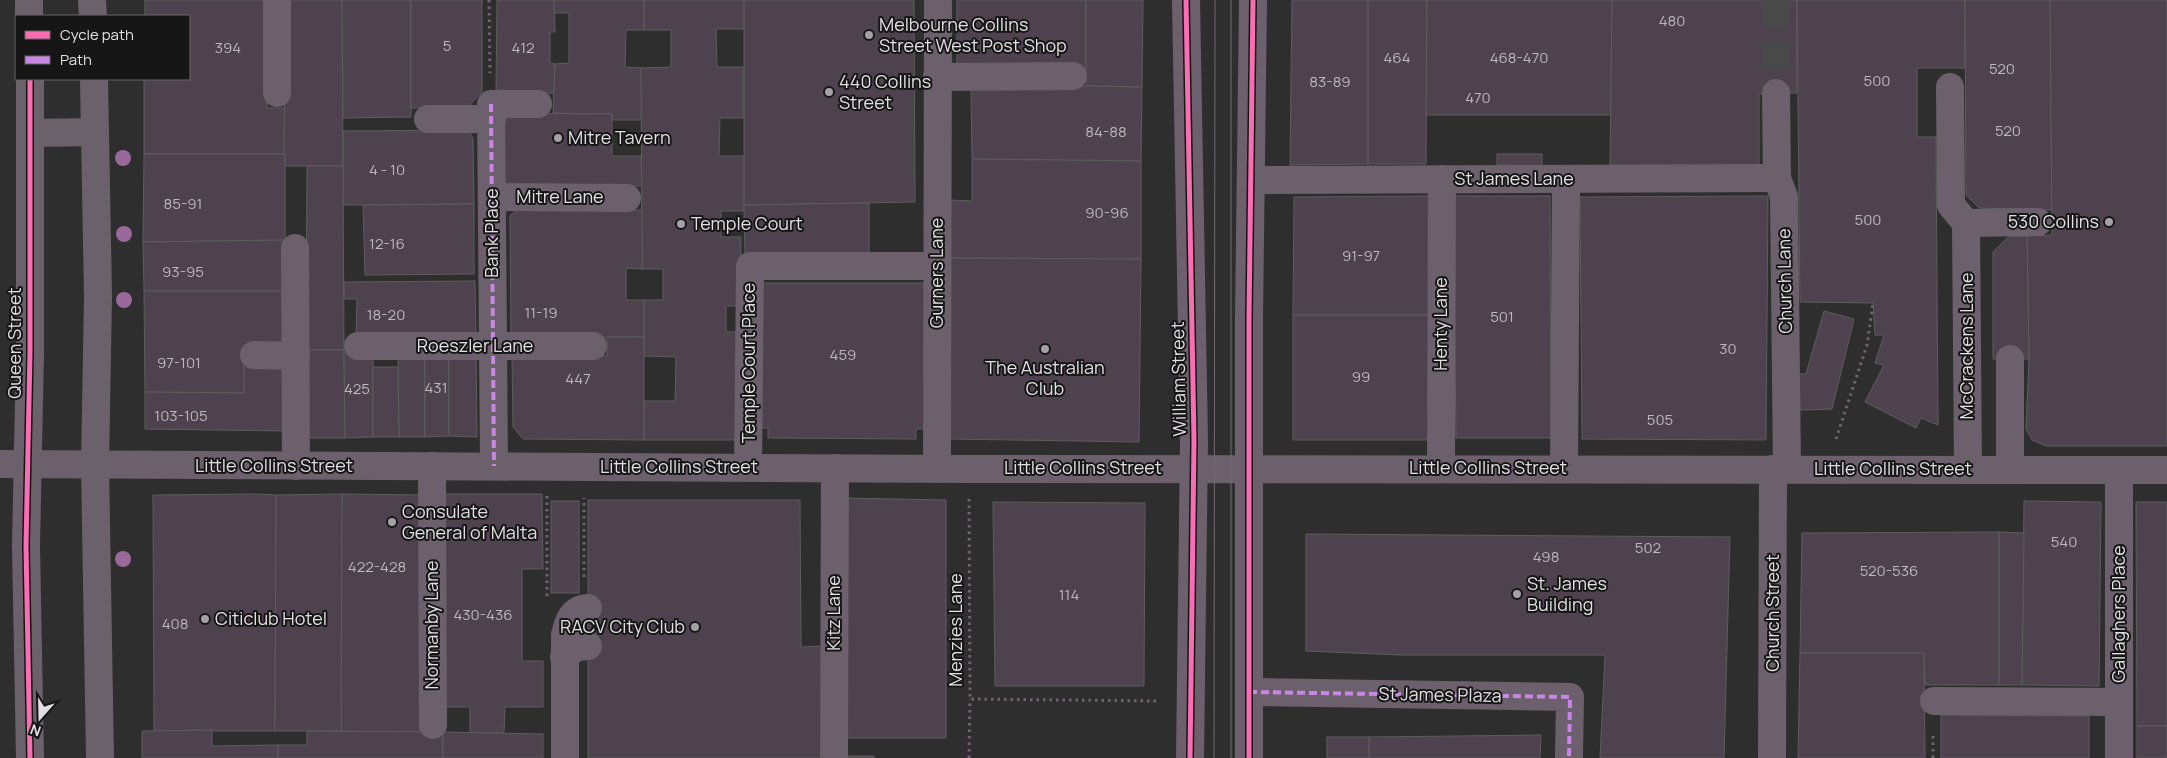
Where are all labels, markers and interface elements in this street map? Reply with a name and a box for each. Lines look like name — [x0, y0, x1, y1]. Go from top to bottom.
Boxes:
house number: 480 — [1659, 10, 1685, 31]
place label: Melbourne Collins Street West Post Shop — [879, 12, 1067, 57]
legend — [15, 15, 190, 80]
text: Cycle path — [60, 24, 134, 45]
marker: Melbourne Collins Street West Post Shop — [863, 29, 875, 41]
house number: 5 — [443, 35, 451, 56]
house number: 394 — [215, 37, 241, 58]
house number: 412 — [511, 37, 535, 58]
house number: 464 — [1384, 47, 1411, 68]
house number: 468-470 — [1490, 47, 1548, 68]
text: Path — [60, 49, 92, 70]
house number: 520 — [1989, 58, 2015, 79]
place label: 440 Collins Street — [839, 69, 931, 114]
house number: 500 — [1864, 70, 1890, 91]
house number: 83-89 — [1309, 71, 1351, 92]
marker: 440 Collins Street — [823, 86, 835, 98]
house number: 470 — [1465, 87, 1491, 108]
house number: 520 — [1995, 120, 2021, 141]
house number: 84-88 — [1085, 121, 1127, 142]
place label: Mitre Tavern — [568, 125, 671, 149]
marker: Mitre Tavern — [552, 132, 564, 144]
house number: 4 - 10 — [369, 159, 405, 180]
street label: St James Lane — [1454, 166, 1574, 190]
street label: Mitre Lane — [516, 184, 604, 208]
street label: Bank Place — [479, 188, 503, 278]
house number: 85-91 — [164, 193, 202, 214]
house number: 90-96 — [1085, 202, 1129, 223]
house number: 500 — [1855, 209, 1881, 230]
place label: 530 Collins — [2008, 209, 2099, 233]
place label: Temple Court — [691, 211, 803, 235]
marker: 530 Collins — [2103, 216, 2115, 228]
marker: Temple Court — [675, 218, 687, 230]
street label: Gurners Lane — [924, 218, 948, 328]
street label: Church Lane — [1771, 228, 1797, 334]
house number: 12-16 — [369, 233, 405, 254]
house number: 91-97 — [1342, 245, 1380, 266]
house number: 93-95 — [162, 261, 204, 282]
street label: McCrackens Lane — [1954, 272, 1978, 420]
street label: Henty Lane — [1428, 277, 1452, 371]
street label: Temple Court Place — [736, 283, 760, 443]
street label: Queen Street — [2, 287, 26, 399]
house number: 11-19 — [524, 302, 558, 323]
house number: 18-20 — [367, 304, 405, 325]
house number: 501 — [1490, 306, 1514, 327]
street label: William Street — [1165, 321, 1191, 437]
street label: Roeszler Lane — [417, 333, 533, 357]
house number: 30 — [1719, 338, 1737, 359]
marker: The Australian Club — [1039, 343, 1051, 355]
house number: 459 — [830, 344, 856, 365]
house number: 97-101 — [157, 352, 201, 373]
place label: The Australian Club — [985, 355, 1105, 400]
house number: 99 — [1352, 366, 1370, 387]
house number: 447 — [565, 368, 591, 389]
house number: 431 — [425, 377, 448, 398]
house number: 425 — [344, 378, 370, 399]
house number: 103-105 — [154, 405, 208, 426]
house number: 505 — [1647, 409, 1673, 430]
street label: Little Collins Street — [195, 453, 353, 477]
street label: Little Collins Street — [600, 454, 758, 478]
street label: Little Collins Street — [1004, 455, 1162, 479]
street label: Little Collins Street — [1409, 455, 1567, 479]
street label: Little Collins Street — [1814, 456, 1972, 480]
place label: Consulate General of Malta — [402, 499, 537, 544]
marker: Consulate General of Malta — [386, 516, 398, 528]
house number: 540 — [2051, 531, 2077, 552]
house number: 502 — [1635, 537, 1661, 558]
street label: Gallaghers Place — [2106, 545, 2130, 683]
house number: 498 — [1533, 546, 1559, 567]
street label: Church Street — [1760, 554, 1784, 672]
house number: 422-428 — [348, 556, 406, 577]
street label: Normanby Lane — [419, 560, 443, 690]
house number: 520-536 — [1860, 560, 1918, 581]
place label: St. James Building — [1527, 571, 1607, 616]
street label: Menzies Lane — [943, 573, 967, 687]
street label: Kitz Lane — [821, 575, 845, 651]
house number: 114 — [1059, 584, 1079, 605]
marker: St. James Building — [1511, 588, 1523, 600]
house number: 430-436 — [453, 604, 513, 625]
place label: Citiclub Hotel — [215, 606, 327, 630]
house number: 408 — [162, 613, 188, 634]
marker: Citiclub Hotel — [199, 613, 211, 625]
place label: RACV City Club — [560, 614, 685, 638]
marker: RACV City Club — [689, 621, 701, 633]
street label: St James Plaza — [1378, 681, 1502, 707]
north arrow — [15, 693, 65, 743]
text: N — [27, 720, 43, 741]

